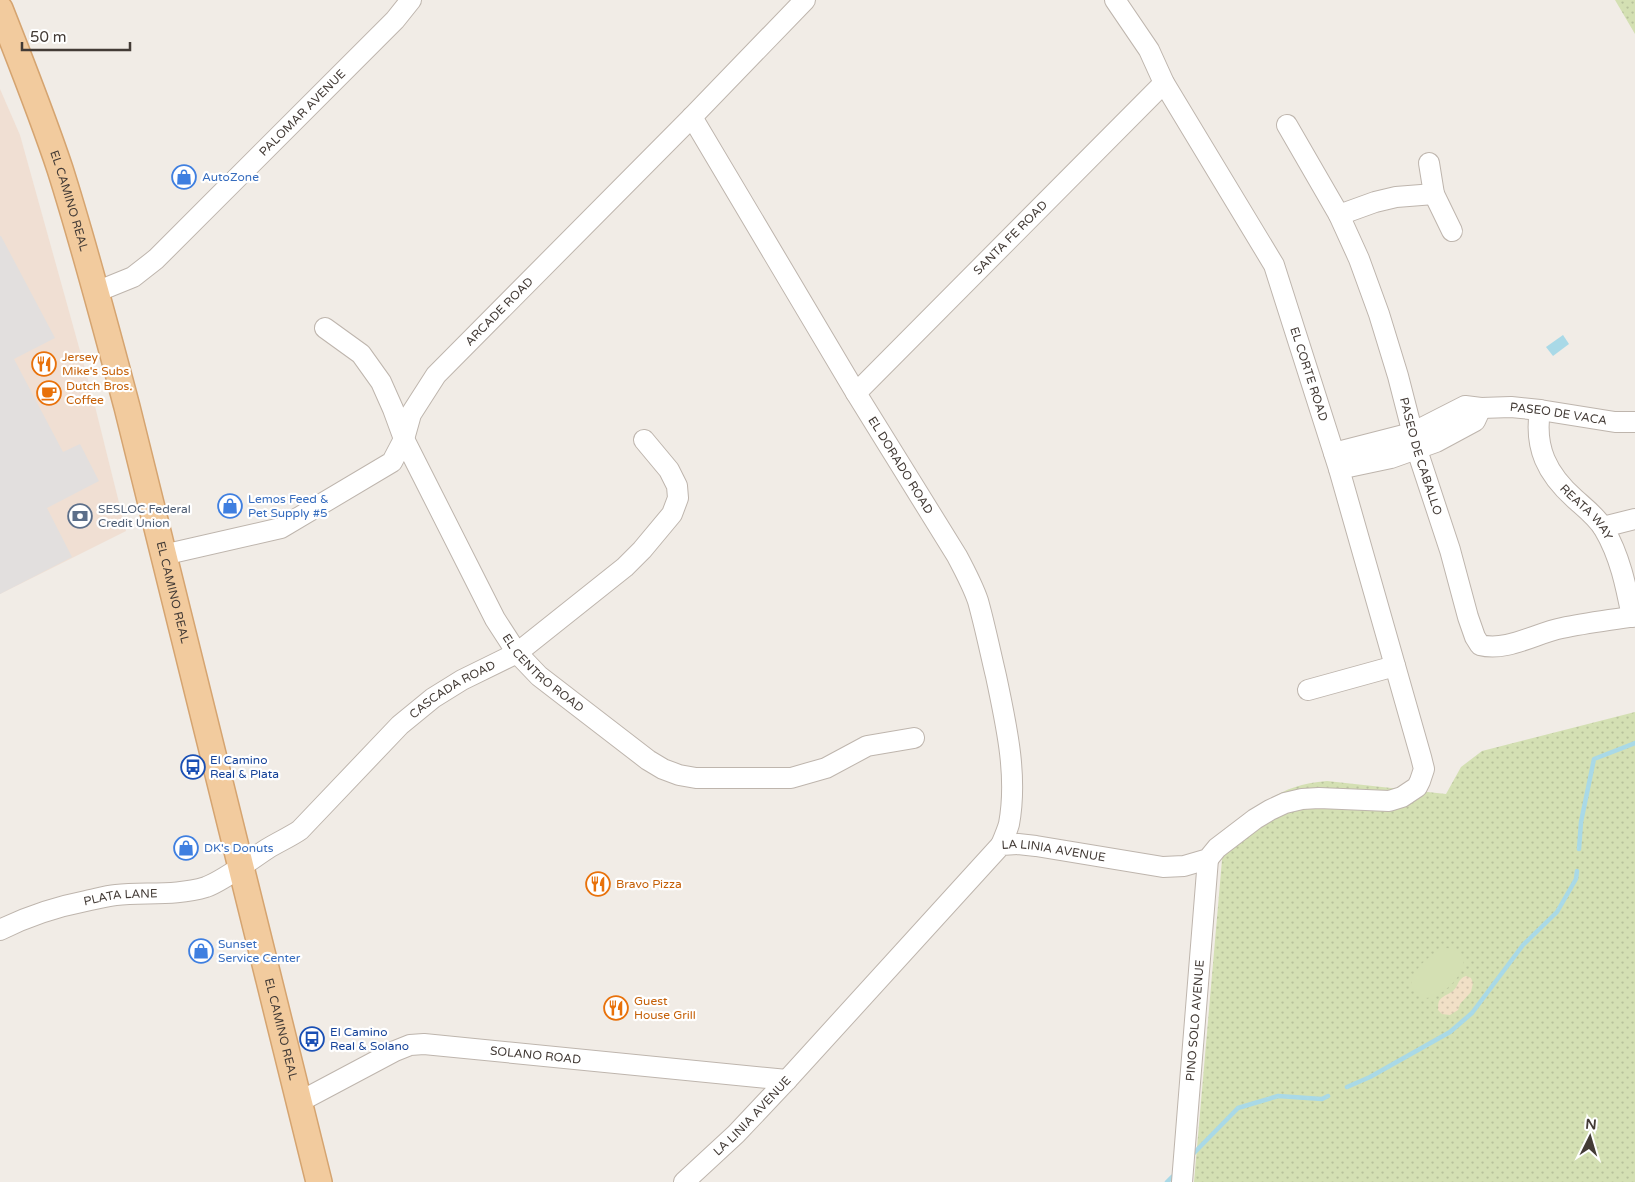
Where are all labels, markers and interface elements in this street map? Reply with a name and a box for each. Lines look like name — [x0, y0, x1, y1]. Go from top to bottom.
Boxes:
scale bar — [22, 20, 130, 52]
text: 50 m — [30, 28, 67, 46]
street label: PALOMAR AVENUE — [256, 66, 349, 159]
street label: EL CAMINO REAL — [47, 149, 91, 253]
shop icon: AutoZone — [171, 164, 197, 190]
place label: AutoZone — [202, 170, 259, 184]
street label: SANTA FE ROAD — [971, 198, 1050, 278]
street label: ARCADE ROAD — [462, 274, 536, 349]
street label: EL CORTE ROAD — [1287, 325, 1331, 423]
place label: Jersey Mike's Subs — [62, 350, 129, 378]
restaurant icon: Jersey Mike's Subs — [31, 351, 57, 377]
place label: Dutch Bros. Coffee — [66, 379, 132, 407]
cafe icon: Dutch Bros. Coffee — [36, 380, 62, 406]
street label: PASEO DE CABALLO — [1397, 396, 1445, 517]
street label: PASEO DE VACA — [1509, 400, 1608, 428]
street label: EL DORADO ROAD — [865, 414, 936, 516]
street label: REATA WAY — [1557, 482, 1616, 542]
place label: Lemos Feed & Pet Supply #5 — [248, 492, 329, 520]
shop icon: Lemos Feed & Pet Supply #5 — [217, 493, 243, 519]
place label: SESLOC Federal Credit Union — [98, 502, 191, 530]
bank icon: SESLOC Federal Credit Union — [67, 503, 93, 529]
street label: EL CAMINO REAL — [154, 540, 192, 645]
street label: EL CENTRO ROAD — [499, 631, 587, 715]
street label: CASCADA ROAD — [407, 658, 498, 721]
place label: El Camino Real & Plata — [210, 753, 279, 781]
bus stop icon: El Camino Real & Plata — [180, 754, 206, 780]
shop icon: DK's Donuts — [173, 835, 199, 861]
street label: LA LINIA AVENUE — [1001, 837, 1107, 864]
place label: DK's Donuts — [204, 841, 274, 855]
restaurant icon: Bravo Pizza — [585, 871, 611, 897]
place label: Bravo Pizza — [616, 877, 682, 891]
street label: PLATA LANE — [82, 886, 158, 908]
place label: Sunset Service Center — [218, 937, 301, 965]
shop icon: Sunset Service Center — [188, 938, 214, 964]
street label: PINO SOLO AVENUE — [1183, 959, 1207, 1082]
street label: EL CAMINO REAL — [262, 977, 300, 1082]
place label: Guest House Grill — [634, 994, 696, 1022]
restaurant icon: Guest House Grill — [603, 995, 629, 1021]
place label: El Camino Real & Solano — [330, 1025, 409, 1053]
bus stop icon: El Camino Real & Solano — [299, 1026, 325, 1052]
street label: SOLANO ROAD — [489, 1044, 582, 1067]
street label: LA LINIA AVENUE — [710, 1073, 794, 1158]
north arrow — [1565, 1112, 1615, 1162]
text: N — [1585, 1116, 1597, 1134]

